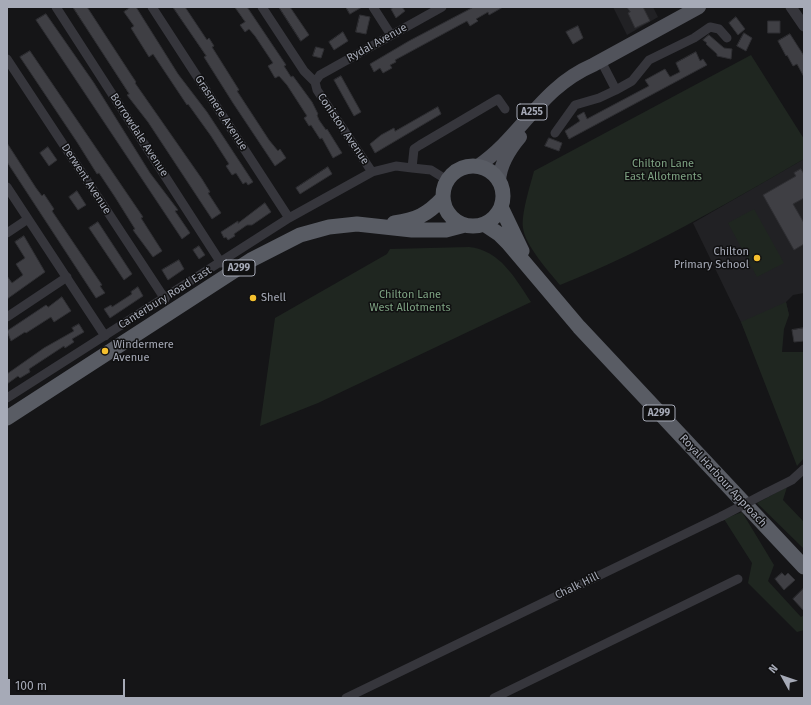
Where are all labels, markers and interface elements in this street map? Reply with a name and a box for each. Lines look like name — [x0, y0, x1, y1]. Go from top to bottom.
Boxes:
street label: Rydal Avenue — [344, 21, 410, 65]
street label: Grasmere Avenue — [192, 73, 250, 153]
street label: Borrowdale Avenue — [107, 91, 171, 179]
street label: Coniston Avenue — [314, 91, 372, 167]
road number: A255 — [517, 104, 547, 120]
street label: Derwent Avenue — [58, 141, 114, 217]
park label: Chilton Lane East Allotments — [624, 157, 702, 183]
place label: Chilton Primary School — [674, 245, 749, 271]
marker: Chilton Primary School — [752, 253, 762, 263]
road number: A299 — [223, 260, 255, 276]
street label: Canterbury Road East — [116, 264, 214, 332]
park label: Chilton Lane West Allotments — [369, 288, 451, 314]
place label: Shell — [261, 291, 286, 305]
marker: Shell — [248, 293, 258, 303]
place label: Windermere Avenue — [113, 338, 174, 364]
marker: Windermere Avenue — [100, 346, 110, 356]
road number: A299 — [643, 405, 675, 421]
street label: Royal Harbour Approach — [677, 432, 769, 530]
street label: Chalk Hill — [553, 570, 601, 602]
north arrow — [763, 657, 803, 697]
text: N — [766, 662, 781, 676]
scale bar — [10, 671, 127, 697]
text: 100 m — [15, 679, 47, 693]

